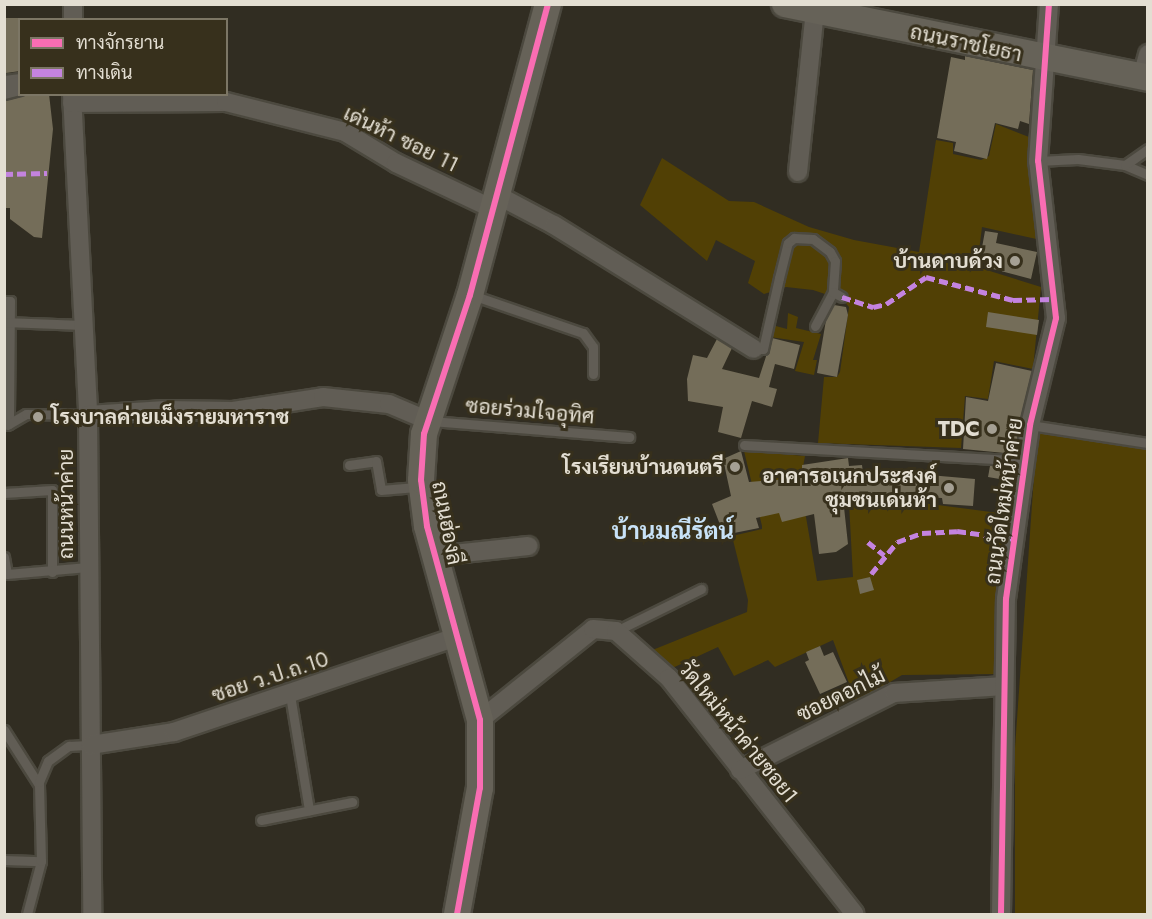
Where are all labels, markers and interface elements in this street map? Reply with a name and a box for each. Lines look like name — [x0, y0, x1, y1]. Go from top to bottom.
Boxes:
legend — [18, 18, 228, 96]
street label: ถนนราชโยธา — [908, 19, 1024, 67]
text: ทางจักรยาน — [76, 30, 164, 56]
text: ทางเดิน — [76, 60, 132, 86]
street label: เด่นห้า ซอย 11 — [339, 100, 463, 178]
place label: บ้านดาบด้วง — [893, 248, 1003, 274]
marker: บ้านดาบด้วง — [1008, 254, 1022, 268]
street label: ซอยร่วมใจอุทิศ — [464, 393, 596, 429]
place label: โรงบาลค่ายเม็งรายมหาราช — [51, 404, 289, 430]
marker: โรงบาลค่ายเม็งรายมหาราช — [29, 408, 47, 426]
place label: TDC — [938, 416, 980, 442]
street label: ถนนวัดใหม่หน้าค่าย — [980, 416, 1028, 586]
marker: TDC — [985, 422, 999, 436]
street label: ถนนหน้าค่าย — [53, 449, 79, 559]
place label: โรงเรียนบ้านดนตรี — [562, 454, 723, 480]
marker: โรงเรียนบ้านดนตรี — [728, 460, 742, 474]
place label: อาคารอเนกประสงค์ ชุมชนเด่นห้า — [762, 463, 937, 513]
street label: ถนนฮ่องลี — [427, 479, 467, 567]
marker: อาคารอเนกประสงค์ ชุมชนเด่นห้า — [942, 481, 956, 495]
district label: บ้านมณีรัตน์ — [612, 517, 734, 545]
street label: ซอย ว.ป.ถ.10 — [208, 646, 332, 708]
street label: วัดใหม่หน้าค่ายซอย1 — [673, 656, 803, 808]
street label: ซอยดอกไม้ — [793, 663, 889, 727]

